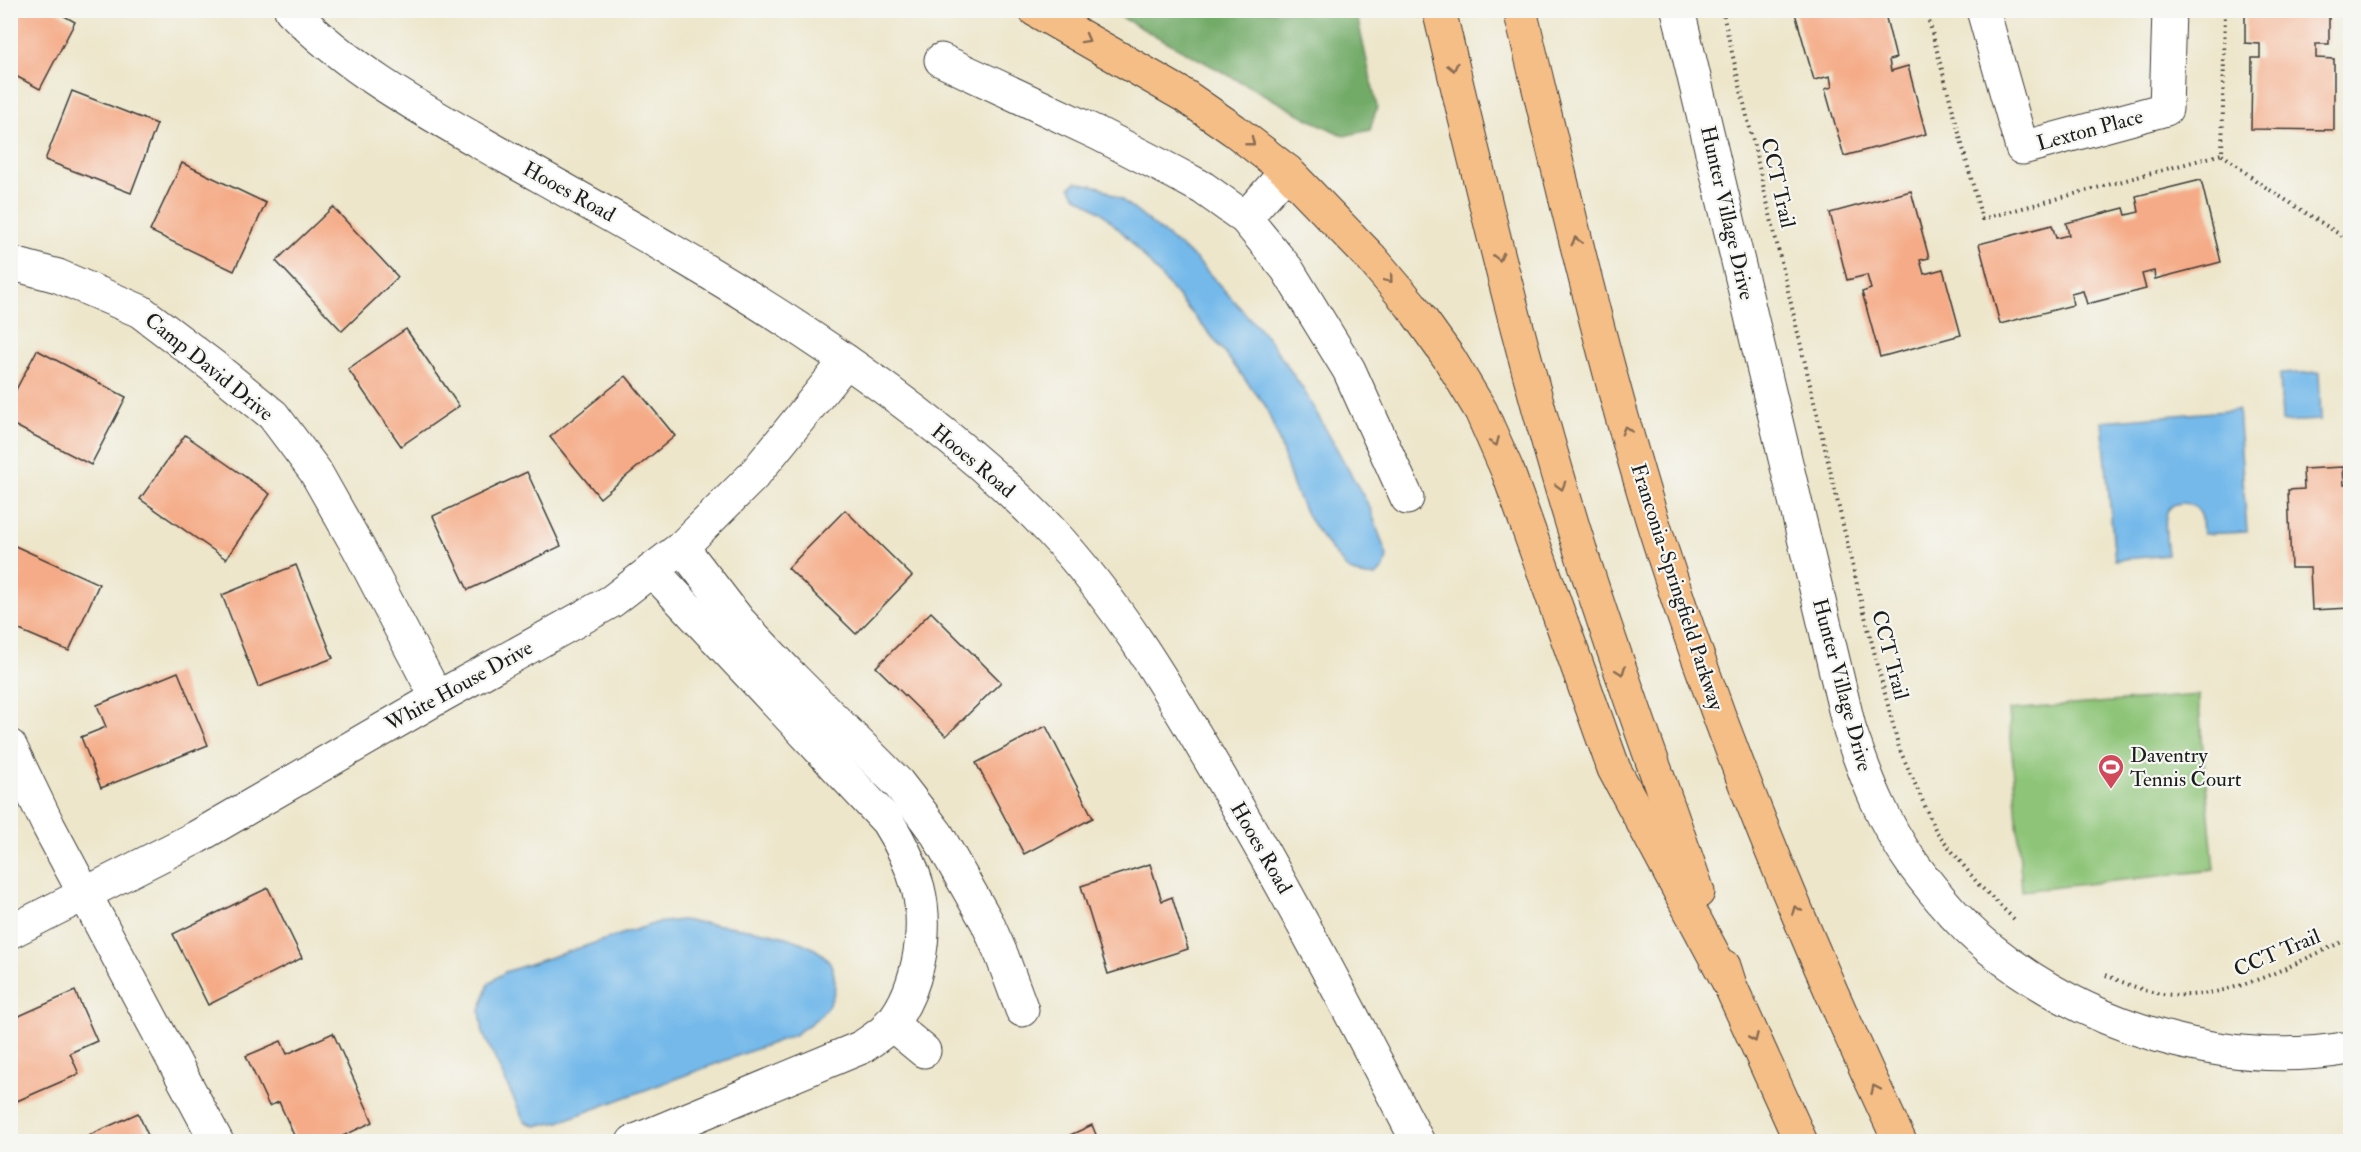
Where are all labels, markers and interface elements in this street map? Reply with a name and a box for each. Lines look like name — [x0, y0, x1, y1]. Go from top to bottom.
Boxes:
one-way arrow — [1080, 32, 1090, 43]
one-way arrow — [1446, 62, 1459, 72]
street label: Lexton Place — [2034, 103, 2146, 157]
street label: Hunter Village Drive — [1694, 123, 1760, 303]
one-way arrow — [1244, 135, 1255, 146]
street label: CCT Trail — [1755, 135, 1802, 231]
street label: Hooes Road — [518, 156, 620, 229]
one-way arrow — [1571, 237, 1584, 247]
one-way arrow — [1492, 252, 1505, 262]
one-way arrow — [1382, 272, 1393, 283]
street label: Camp David Drive — [139, 307, 279, 427]
street label: Hooes Road — [925, 418, 1021, 504]
one-way arrow — [1621, 425, 1633, 436]
one-way arrow — [1487, 436, 1499, 447]
street label: Franconia-Springfield Parkway — [1624, 460, 1730, 715]
one-way arrow — [1553, 481, 1566, 491]
street label: Hunter Village Drive — [1806, 596, 1878, 775]
street label: CCT Trail — [1865, 607, 1915, 703]
street label: White House Drive — [380, 634, 538, 738]
one-way arrow — [1613, 665, 1626, 676]
place label: Daventry Tennis Court — [2130, 742, 2242, 793]
sports icon: Daventry Tennis Court — [2096, 752, 2126, 790]
street label: Hooes Road — [1224, 797, 1298, 899]
one-way arrow — [1791, 906, 1803, 917]
street label: CCT Trail — [2230, 922, 2325, 983]
one-way arrow — [1747, 1032, 1759, 1043]
one-way arrow — [1870, 1084, 1882, 1095]

